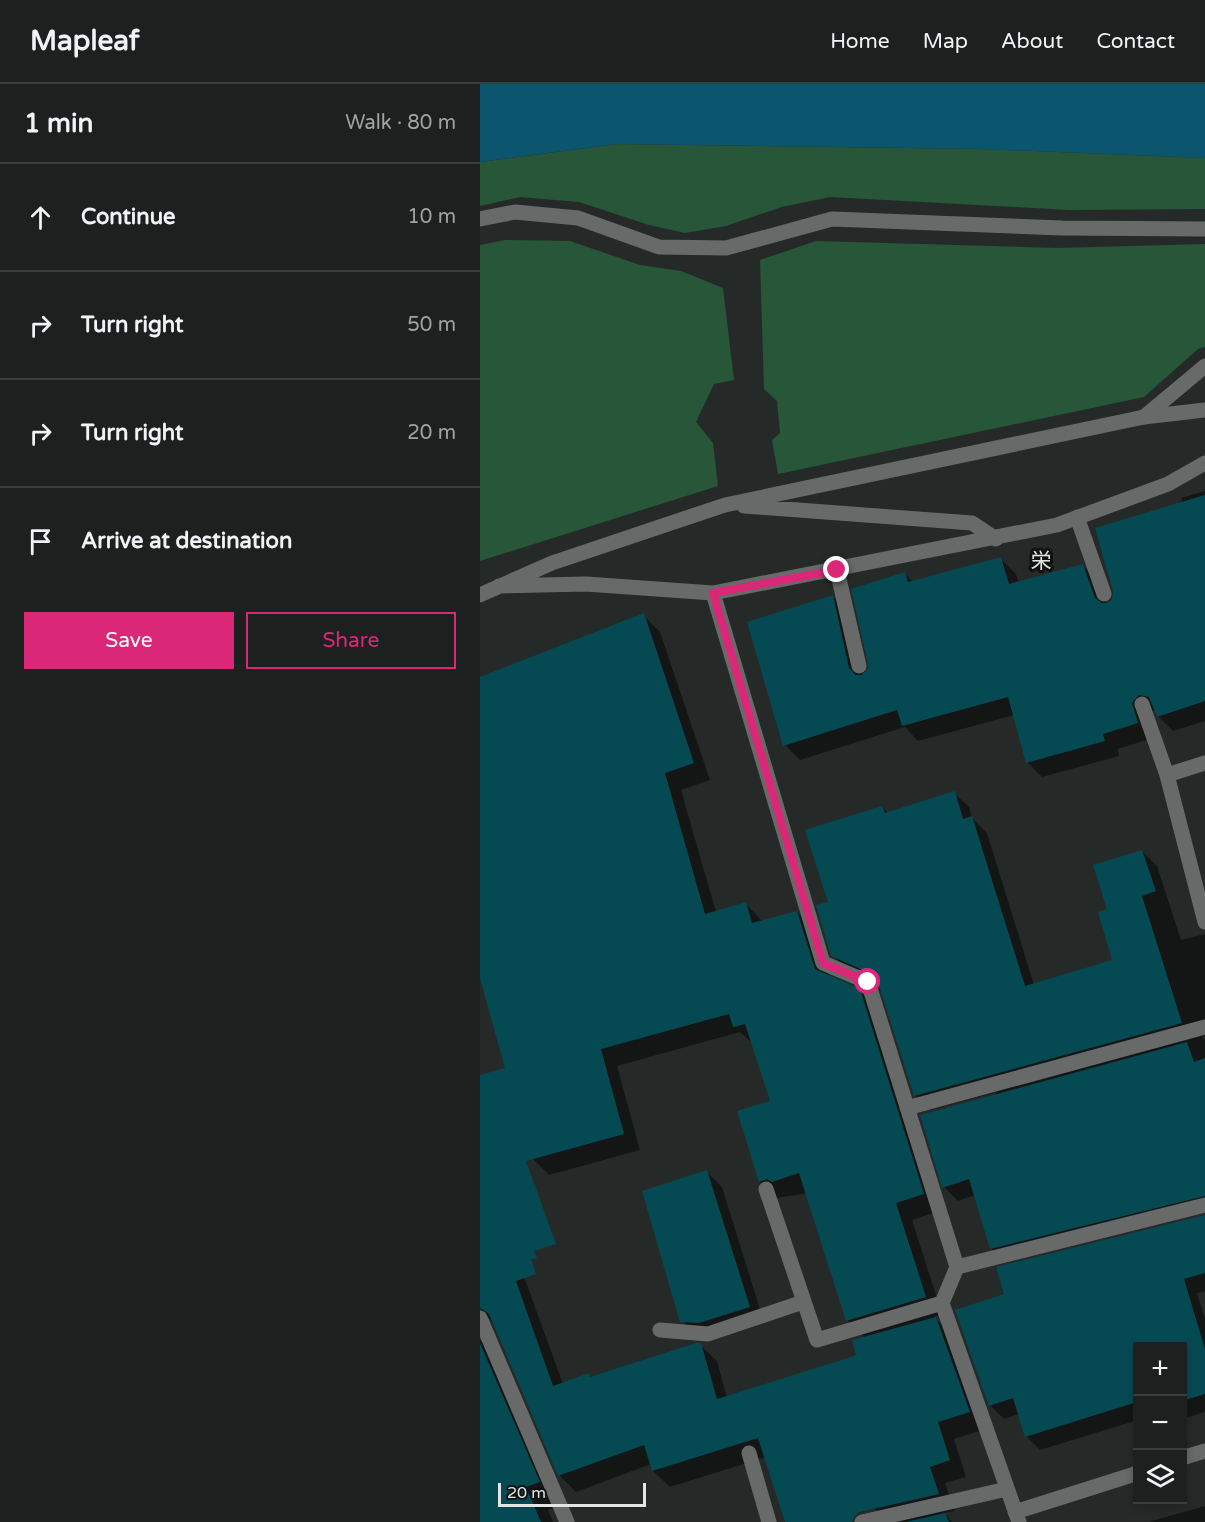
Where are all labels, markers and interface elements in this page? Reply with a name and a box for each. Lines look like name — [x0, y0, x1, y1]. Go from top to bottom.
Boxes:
text: Mapleaf — [30, 24, 139, 58]
text: Home — [830, 29, 890, 54]
text: Map — [923, 29, 968, 54]
text: About — [1001, 29, 1063, 54]
text: Contact — [1096, 29, 1175, 54]
text: 1 min — [24, 108, 93, 139]
text: Walk · 80 m — [345, 111, 456, 135]
icon: ahead — [24, 201, 57, 234]
text: Continue — [81, 204, 176, 230]
text: 10 m — [407, 205, 456, 229]
icon: right — [24, 309, 57, 342]
text: Turn right — [81, 312, 183, 338]
text: 50 m — [407, 313, 456, 337]
icon: right — [24, 417, 57, 450]
text: Turn right — [81, 420, 183, 446]
text: 20 m — [407, 421, 456, 445]
icon: arrive — [24, 525, 57, 558]
text: Arrive at destination — [81, 528, 292, 554]
district label: 栄 — [1031, 549, 1052, 574]
route end — [823, 556, 849, 582]
button: Save — [24, 612, 234, 669]
button: Share — [246, 612, 456, 669]
route start — [854, 968, 880, 994]
map controls — [1133, 1342, 1187, 1504]
button: + — [1133, 1342, 1187, 1396]
button: − — [1133, 1396, 1187, 1450]
button: layers — [1133, 1450, 1187, 1504]
scale bar — [498, 1480, 646, 1508]
text: 20 m — [507, 1483, 546, 1503]

